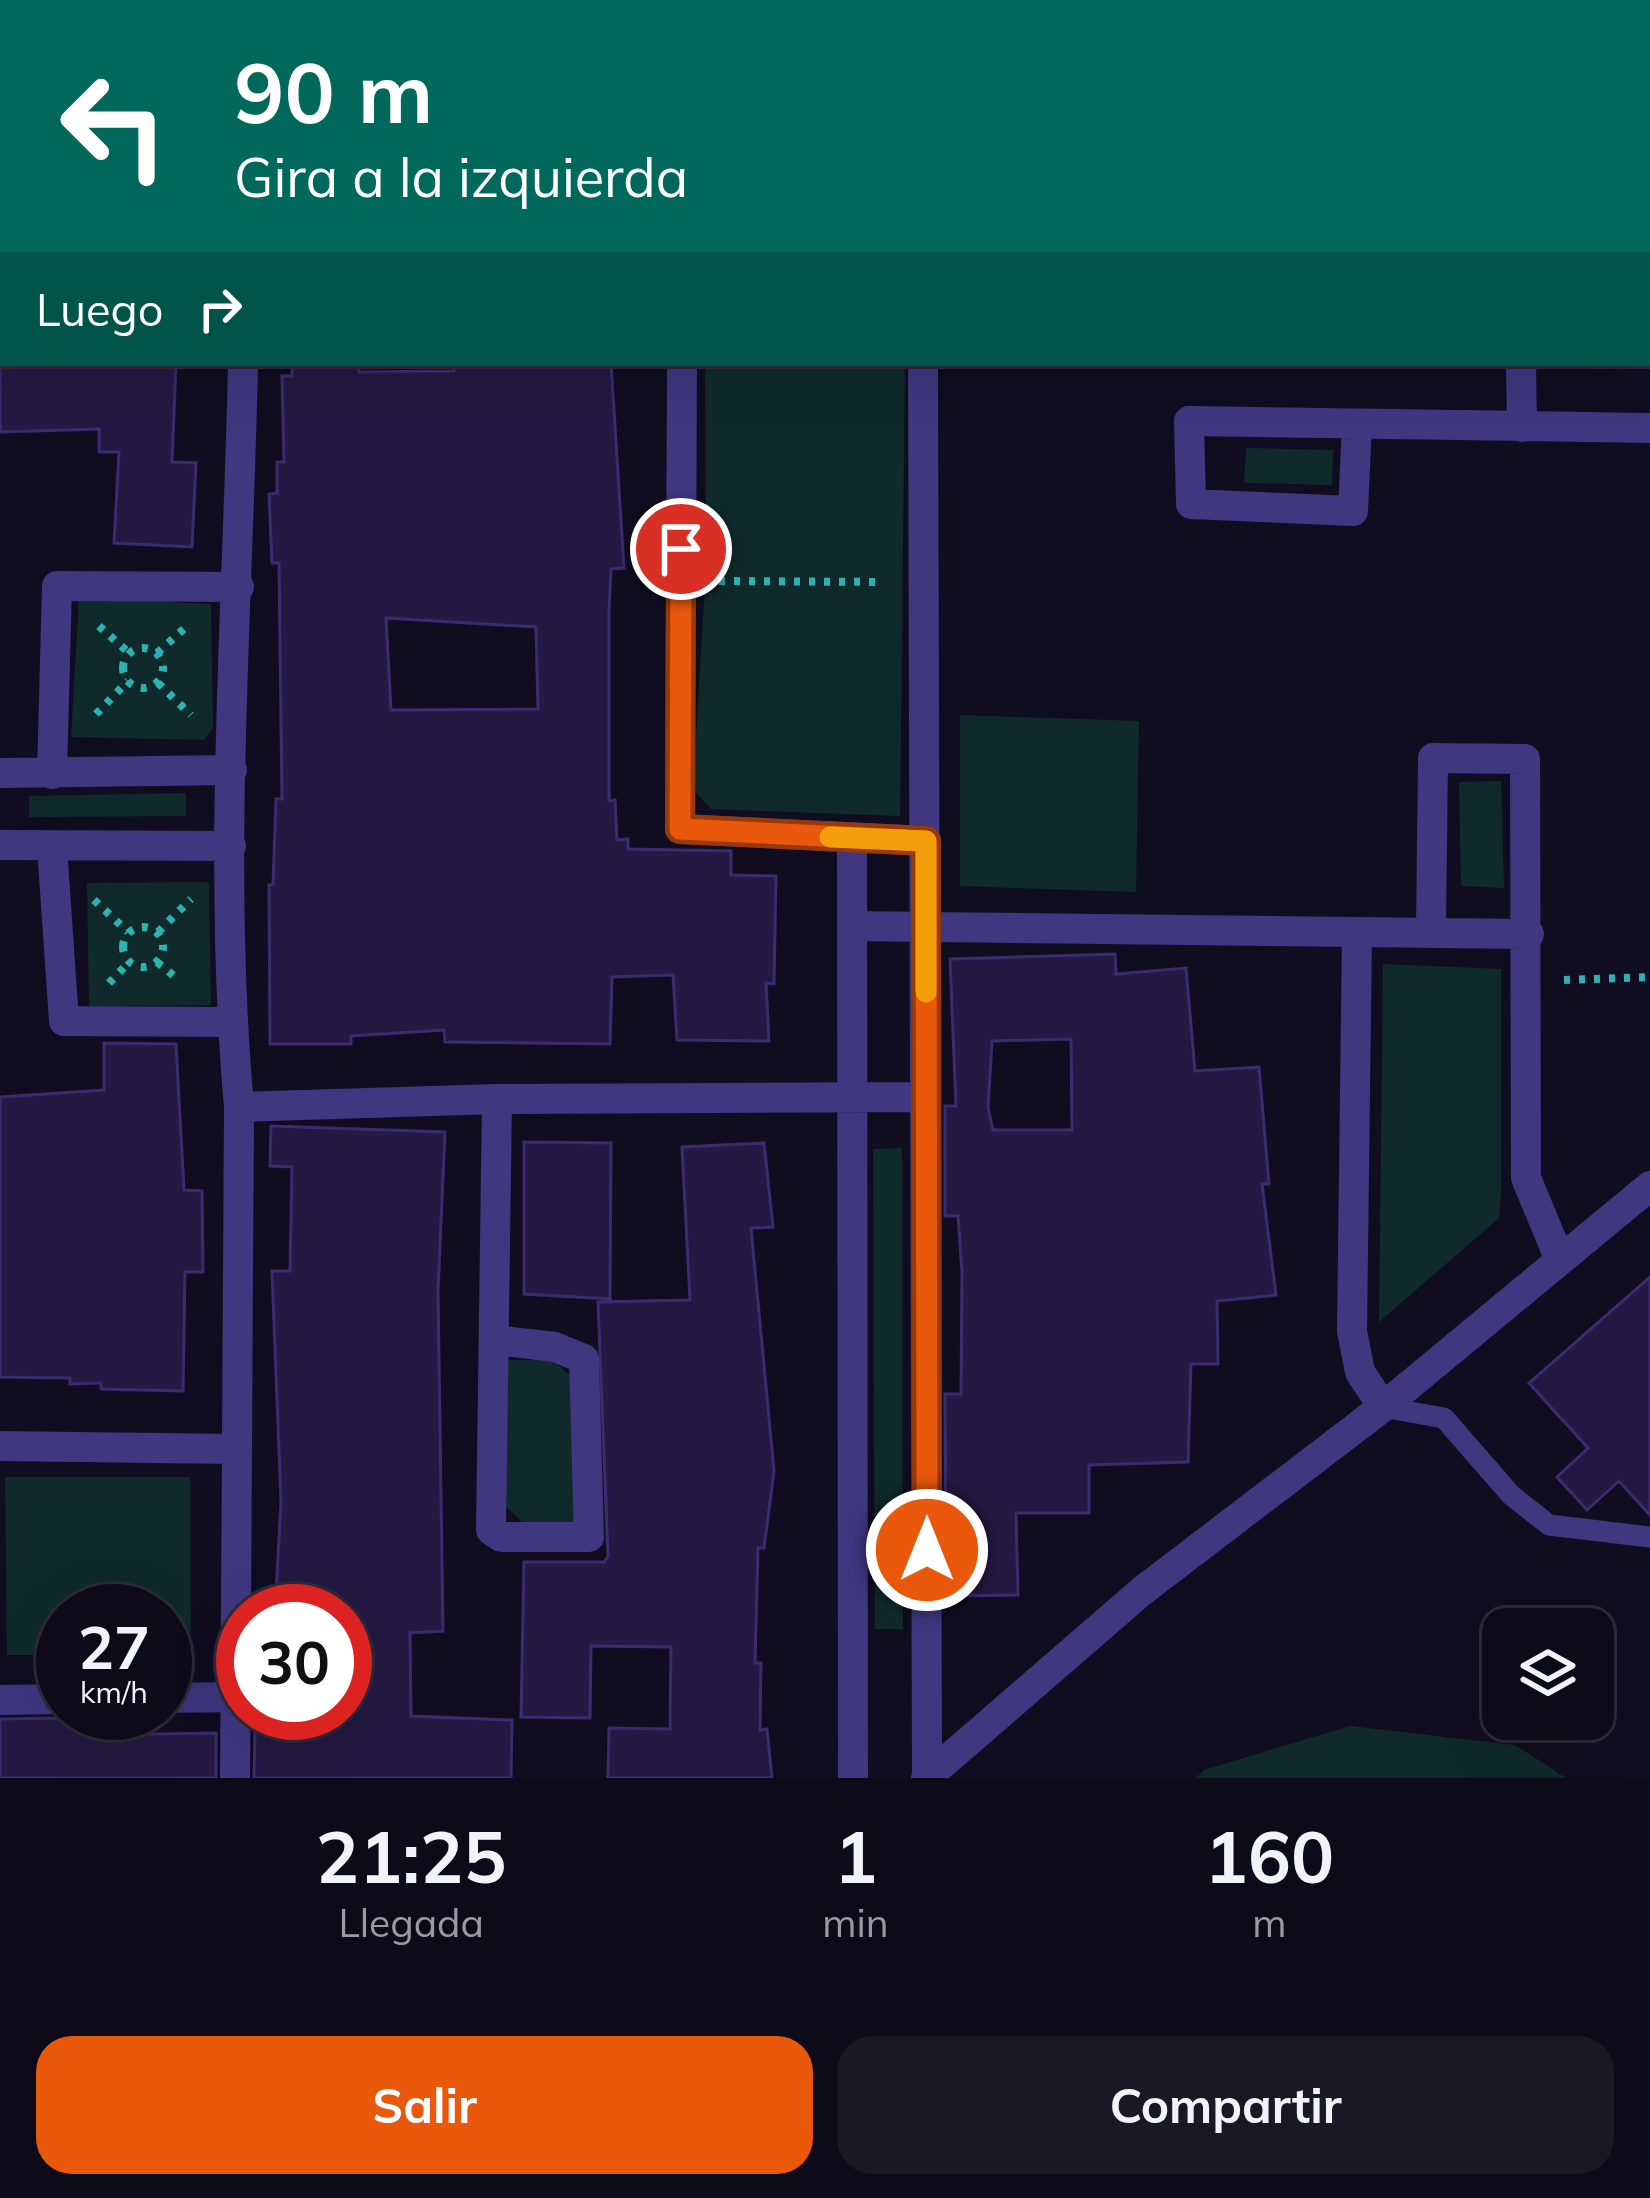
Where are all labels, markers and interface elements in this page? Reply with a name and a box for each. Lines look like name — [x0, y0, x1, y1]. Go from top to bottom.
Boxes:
text: 90 m — [234, 39, 433, 144]
icon: left — [36, 48, 192, 204]
text: Gira a la izquierda — [234, 143, 688, 211]
icon: right — [187, 276, 253, 342]
text: Luego — [36, 281, 163, 337]
pin — [630, 498, 732, 600]
icon: arrive — [648, 516, 714, 582]
position arrow — [864, 1487, 990, 1613]
speed limit sign: 30 — [216, 1584, 372, 1740]
map controls — [1482, 1608, 1614, 1740]
button: layers — [1482, 1608, 1614, 1740]
text: 27 — [78, 1609, 150, 1684]
text: km/h — [80, 1673, 148, 1711]
text: 21:25 — [316, 1811, 506, 1901]
text: 1 — [834, 1811, 877, 1901]
text: 160 — [1205, 1811, 1334, 1901]
text: Llegada — [338, 1898, 484, 1947]
text: min — [822, 1898, 889, 1947]
text: m — [1252, 1898, 1286, 1947]
button: Salir — [36, 2036, 813, 2174]
button: Compartir — [837, 2036, 1614, 2174]

